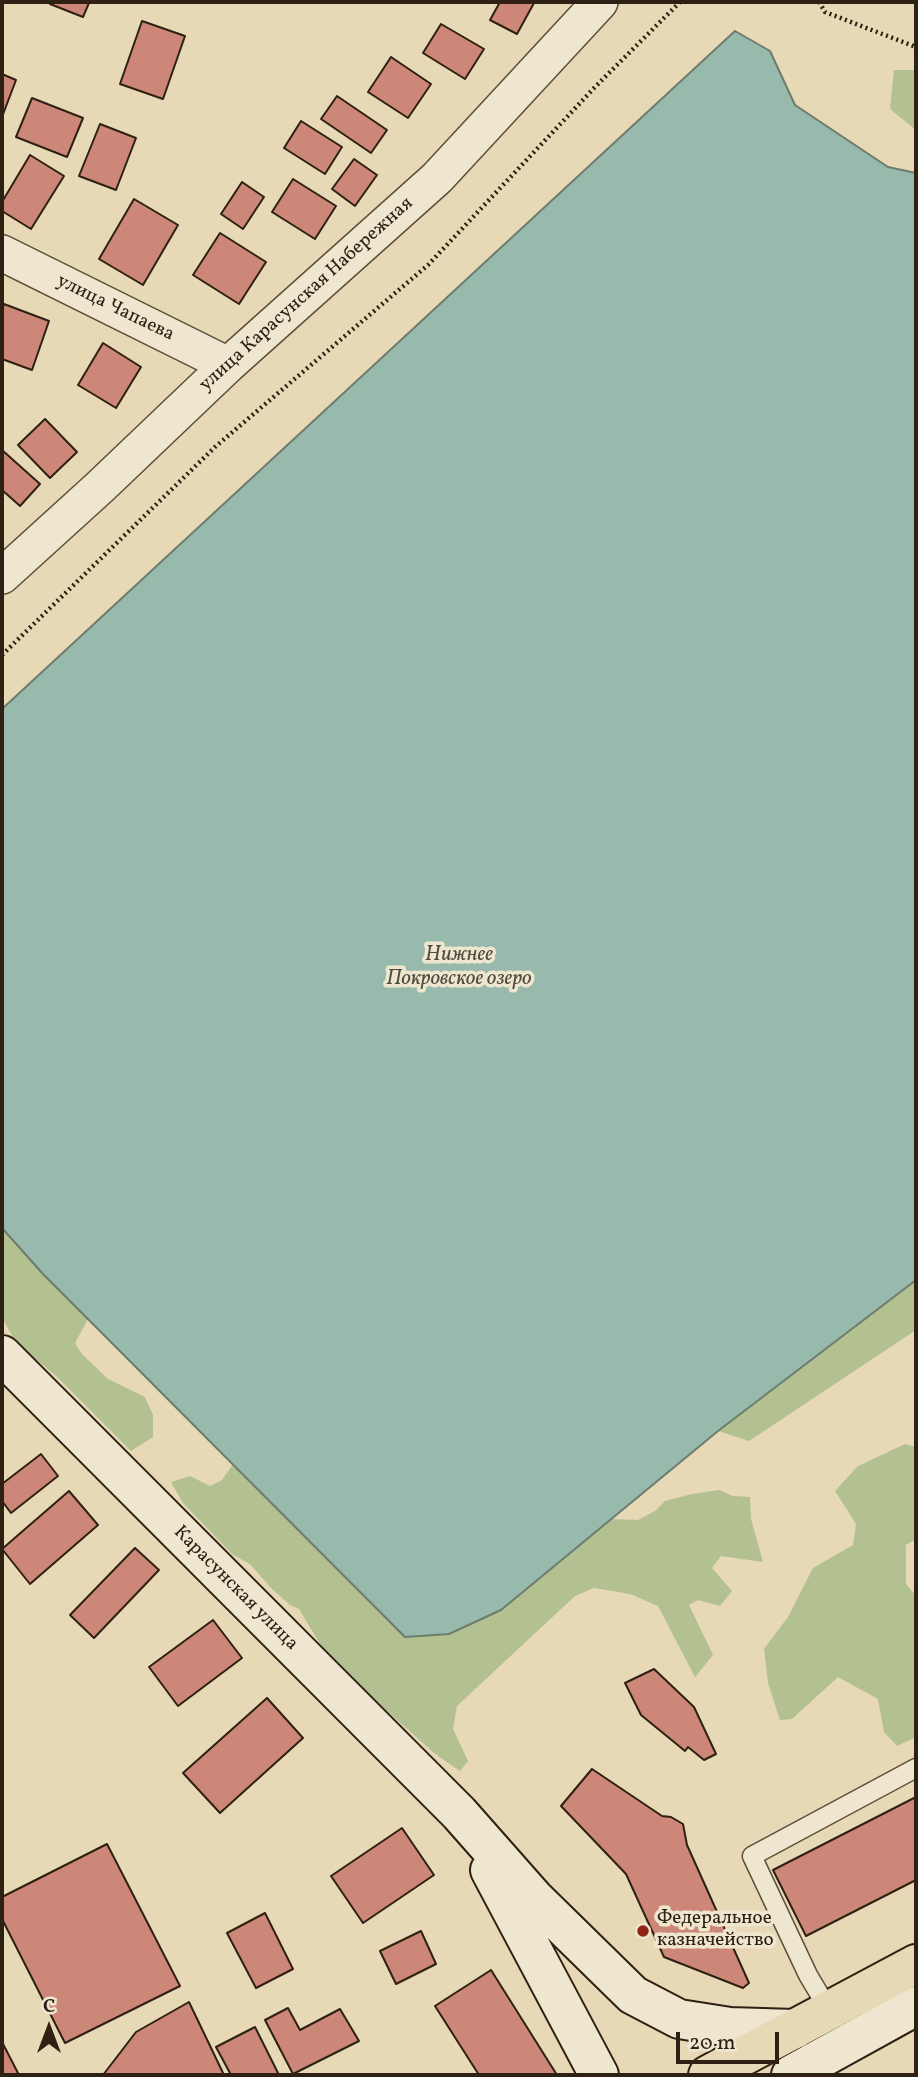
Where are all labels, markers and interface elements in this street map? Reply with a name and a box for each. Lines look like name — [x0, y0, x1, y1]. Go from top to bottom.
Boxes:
street label: улица Карасунская Набережная — [195, 193, 419, 397]
street label: улица Чапаева — [52, 271, 178, 347]
water label: Нижнее Покровское озеро — [386, 943, 532, 993]
street label: Карасунская улица — [168, 1522, 302, 1656]
place label: Федеральное казначейство — [657, 1909, 774, 1953]
marker: Федеральное казначейство — [635, 1923, 651, 1939]
north arrow — [14, 1993, 84, 2063]
text: С — [43, 1994, 55, 2020]
scale bar — [680, 2018, 783, 2062]
text: 20 m — [689, 2029, 735, 2058]

